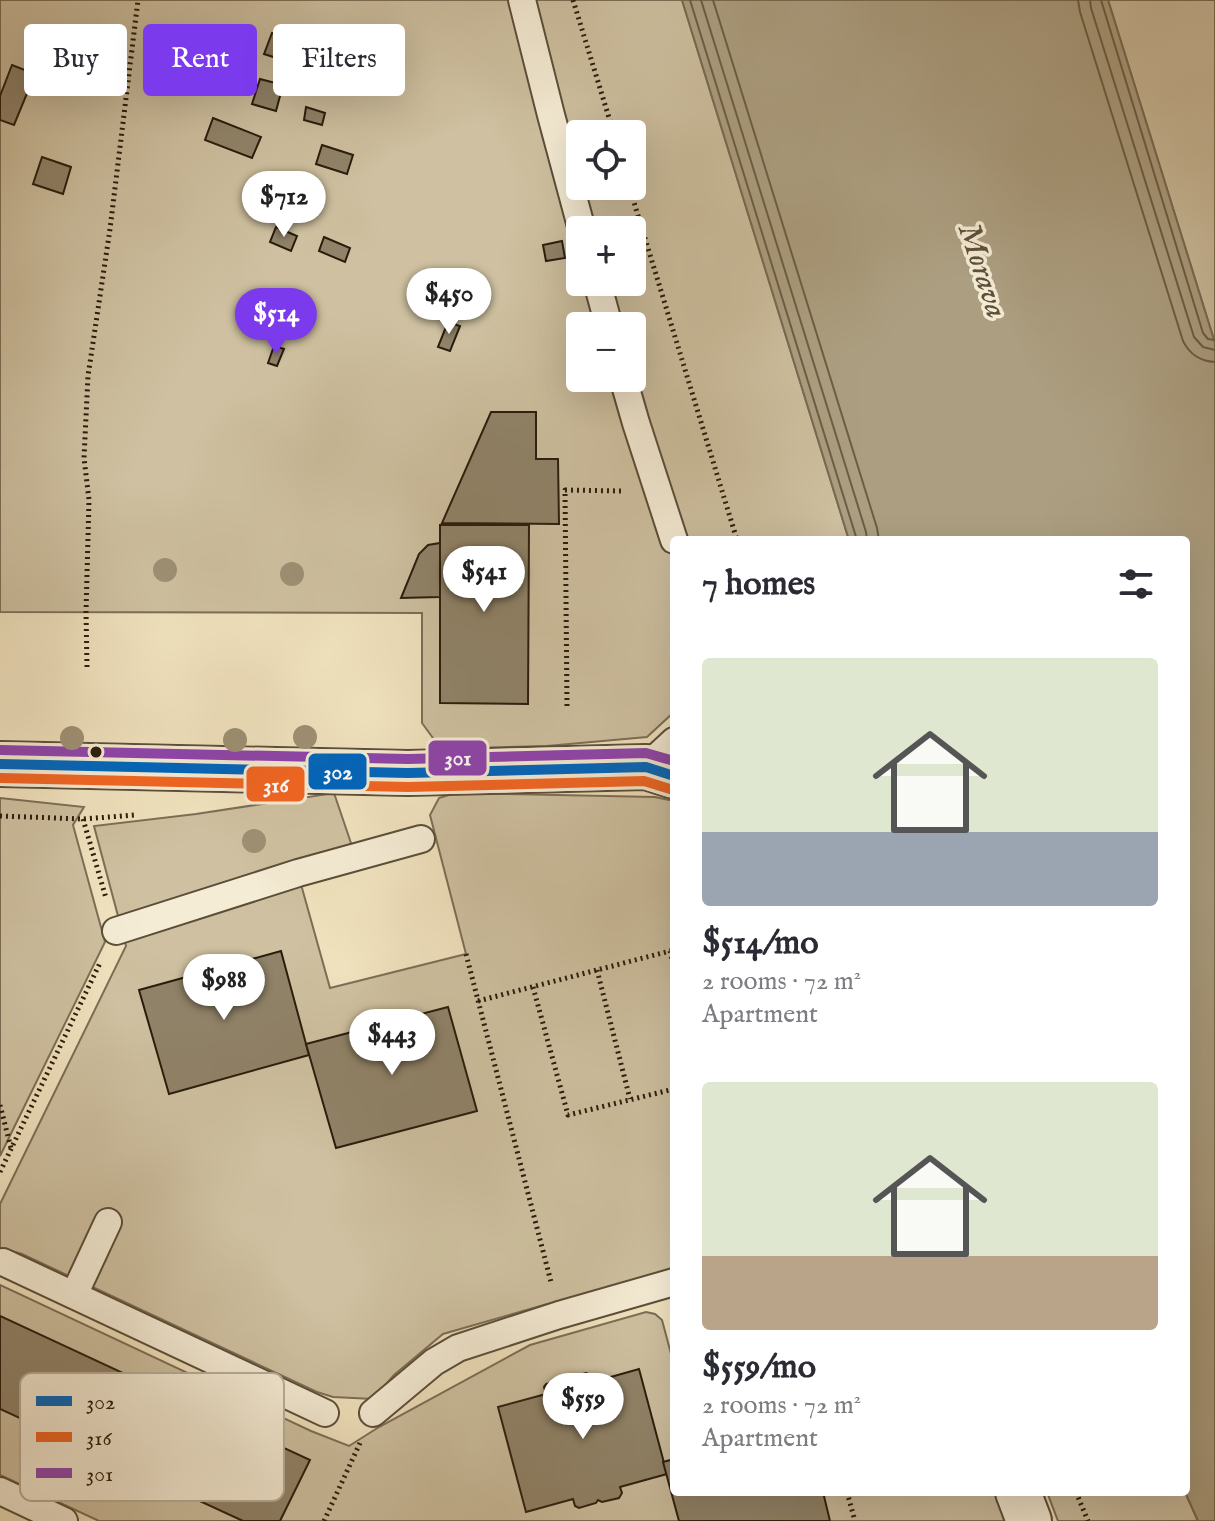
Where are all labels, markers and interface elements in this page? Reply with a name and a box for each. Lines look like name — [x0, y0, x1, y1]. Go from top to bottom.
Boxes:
chip: Buy — [24, 24, 127, 96]
chip: Rent — [143, 24, 257, 96]
chip: Filters — [273, 24, 405, 96]
map controls — [566, 120, 646, 392]
button: locate — [566, 120, 646, 200]
pin: $712 — [237, 171, 331, 239]
text: $712 — [260, 180, 308, 213]
button: + — [566, 216, 646, 296]
water label: Morava — [947, 218, 1016, 323]
pin: $450 — [402, 268, 496, 336]
text: $450 — [424, 277, 474, 310]
pin: $514 — [229, 288, 323, 356]
text: $514 — [253, 297, 299, 330]
button: − — [566, 312, 646, 392]
pin: $541 — [437, 546, 531, 614]
text: $541 — [461, 555, 507, 588]
icon: filters — [1114, 562, 1158, 606]
text: 7 homes — [702, 563, 815, 606]
icon: home — [858, 710, 1002, 854]
line badge: 301 — [427, 739, 488, 777]
unlabelled marker — [88, 744, 104, 760]
text: 301 — [444, 745, 472, 773]
line badge: 302 — [307, 752, 368, 791]
text: 302 — [323, 759, 353, 787]
line badge: 316 — [245, 765, 306, 803]
text: 316 — [263, 772, 291, 800]
text: $514/mo — [702, 922, 819, 965]
pin: $988 — [177, 954, 271, 1022]
text: $988 — [201, 963, 247, 996]
text: 2 rooms · 72 m² — [702, 965, 861, 998]
text: Apartment — [702, 998, 818, 1031]
pin: $443 — [345, 1009, 439, 1077]
text: $443 — [367, 1018, 417, 1051]
icon: home — [858, 1134, 1002, 1278]
text: $559/mo — [702, 1346, 816, 1389]
legend — [20, 1373, 284, 1501]
pin: $559 — [536, 1373, 630, 1441]
text: $559 — [561, 1382, 605, 1415]
text: 302 — [86, 1389, 115, 1417]
text: 2 rooms · 72 m² — [702, 1389, 861, 1422]
text: Apartment — [702, 1422, 818, 1455]
text: 316 — [86, 1425, 112, 1453]
text: 301 — [86, 1461, 113, 1489]

